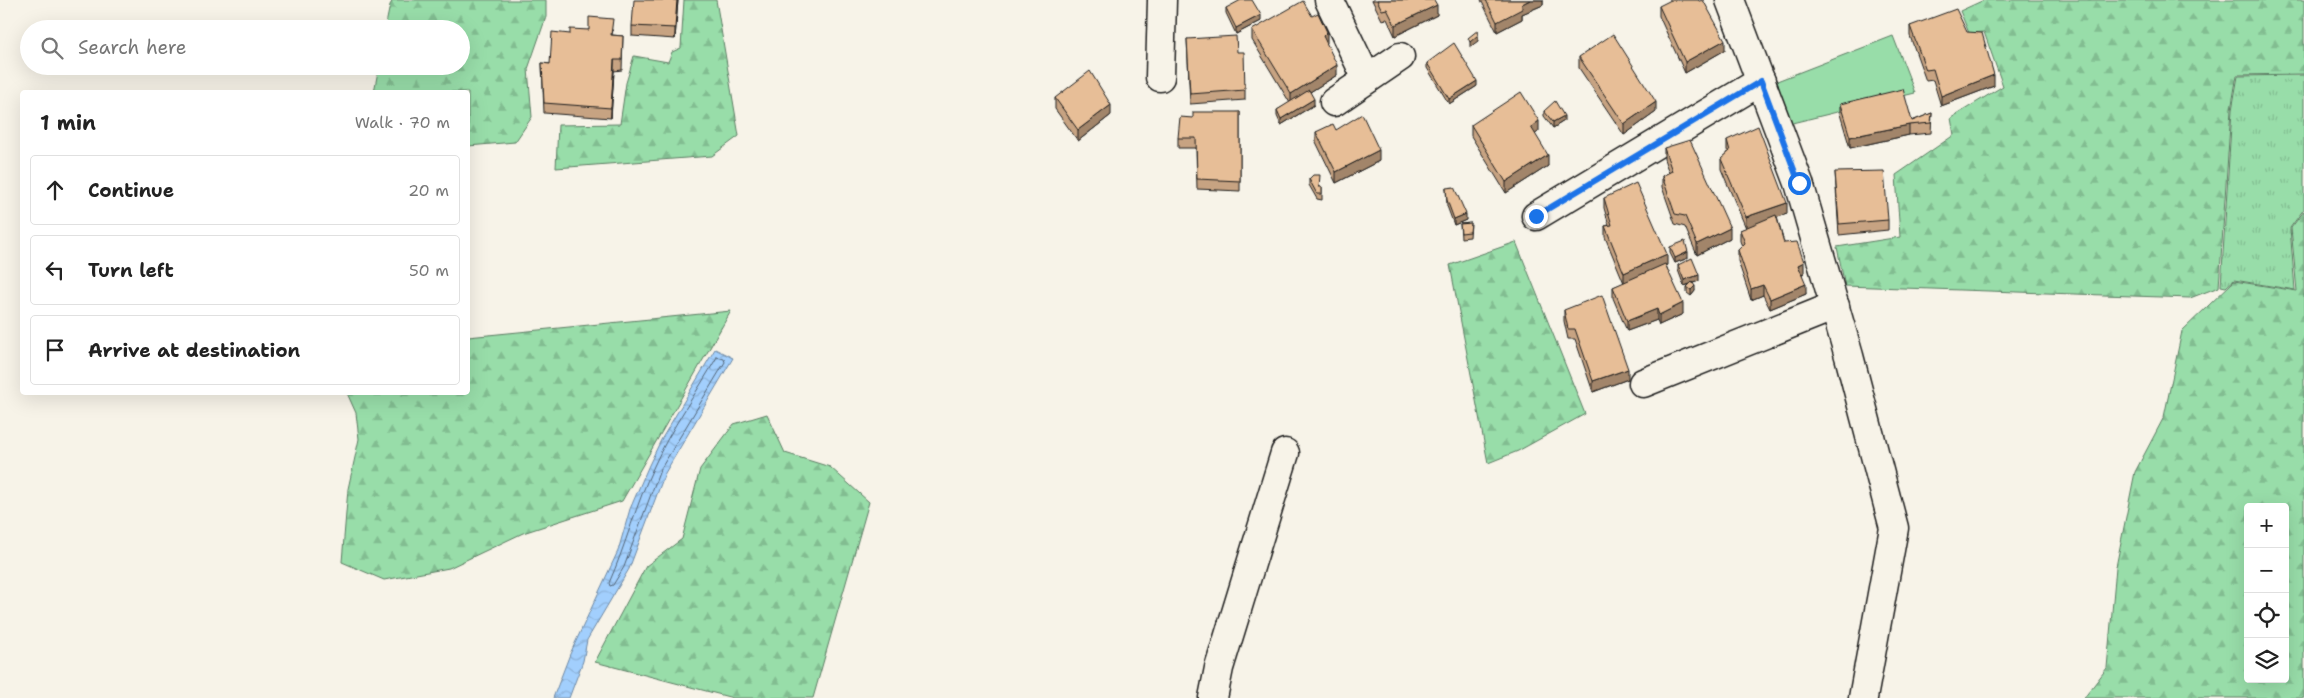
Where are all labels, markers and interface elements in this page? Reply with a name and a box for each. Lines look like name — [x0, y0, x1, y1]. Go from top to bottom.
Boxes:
search box — [20, 20, 470, 75]
icon: search — [38, 34, 66, 62]
text: Search here — [78, 35, 187, 60]
text: 1 min — [40, 109, 96, 137]
text: Walk · 70 m — [355, 112, 450, 133]
route start — [1788, 172, 1811, 195]
icon: ahead — [41, 176, 69, 204]
text: Continue — [88, 178, 174, 203]
text: 20 m — [408, 180, 449, 201]
route end — [1525, 205, 1548, 228]
icon: left — [41, 256, 69, 284]
text: Turn left — [88, 258, 174, 283]
text: 50 m — [409, 260, 449, 281]
icon: arrive — [41, 336, 69, 364]
text: Arrive at destination — [88, 338, 300, 363]
map controls — [2244, 503, 2289, 683]
button: + — [2244, 503, 2289, 548]
button: − — [2244, 548, 2289, 593]
button: locate — [2244, 593, 2289, 638]
button: layers — [2244, 638, 2289, 683]

